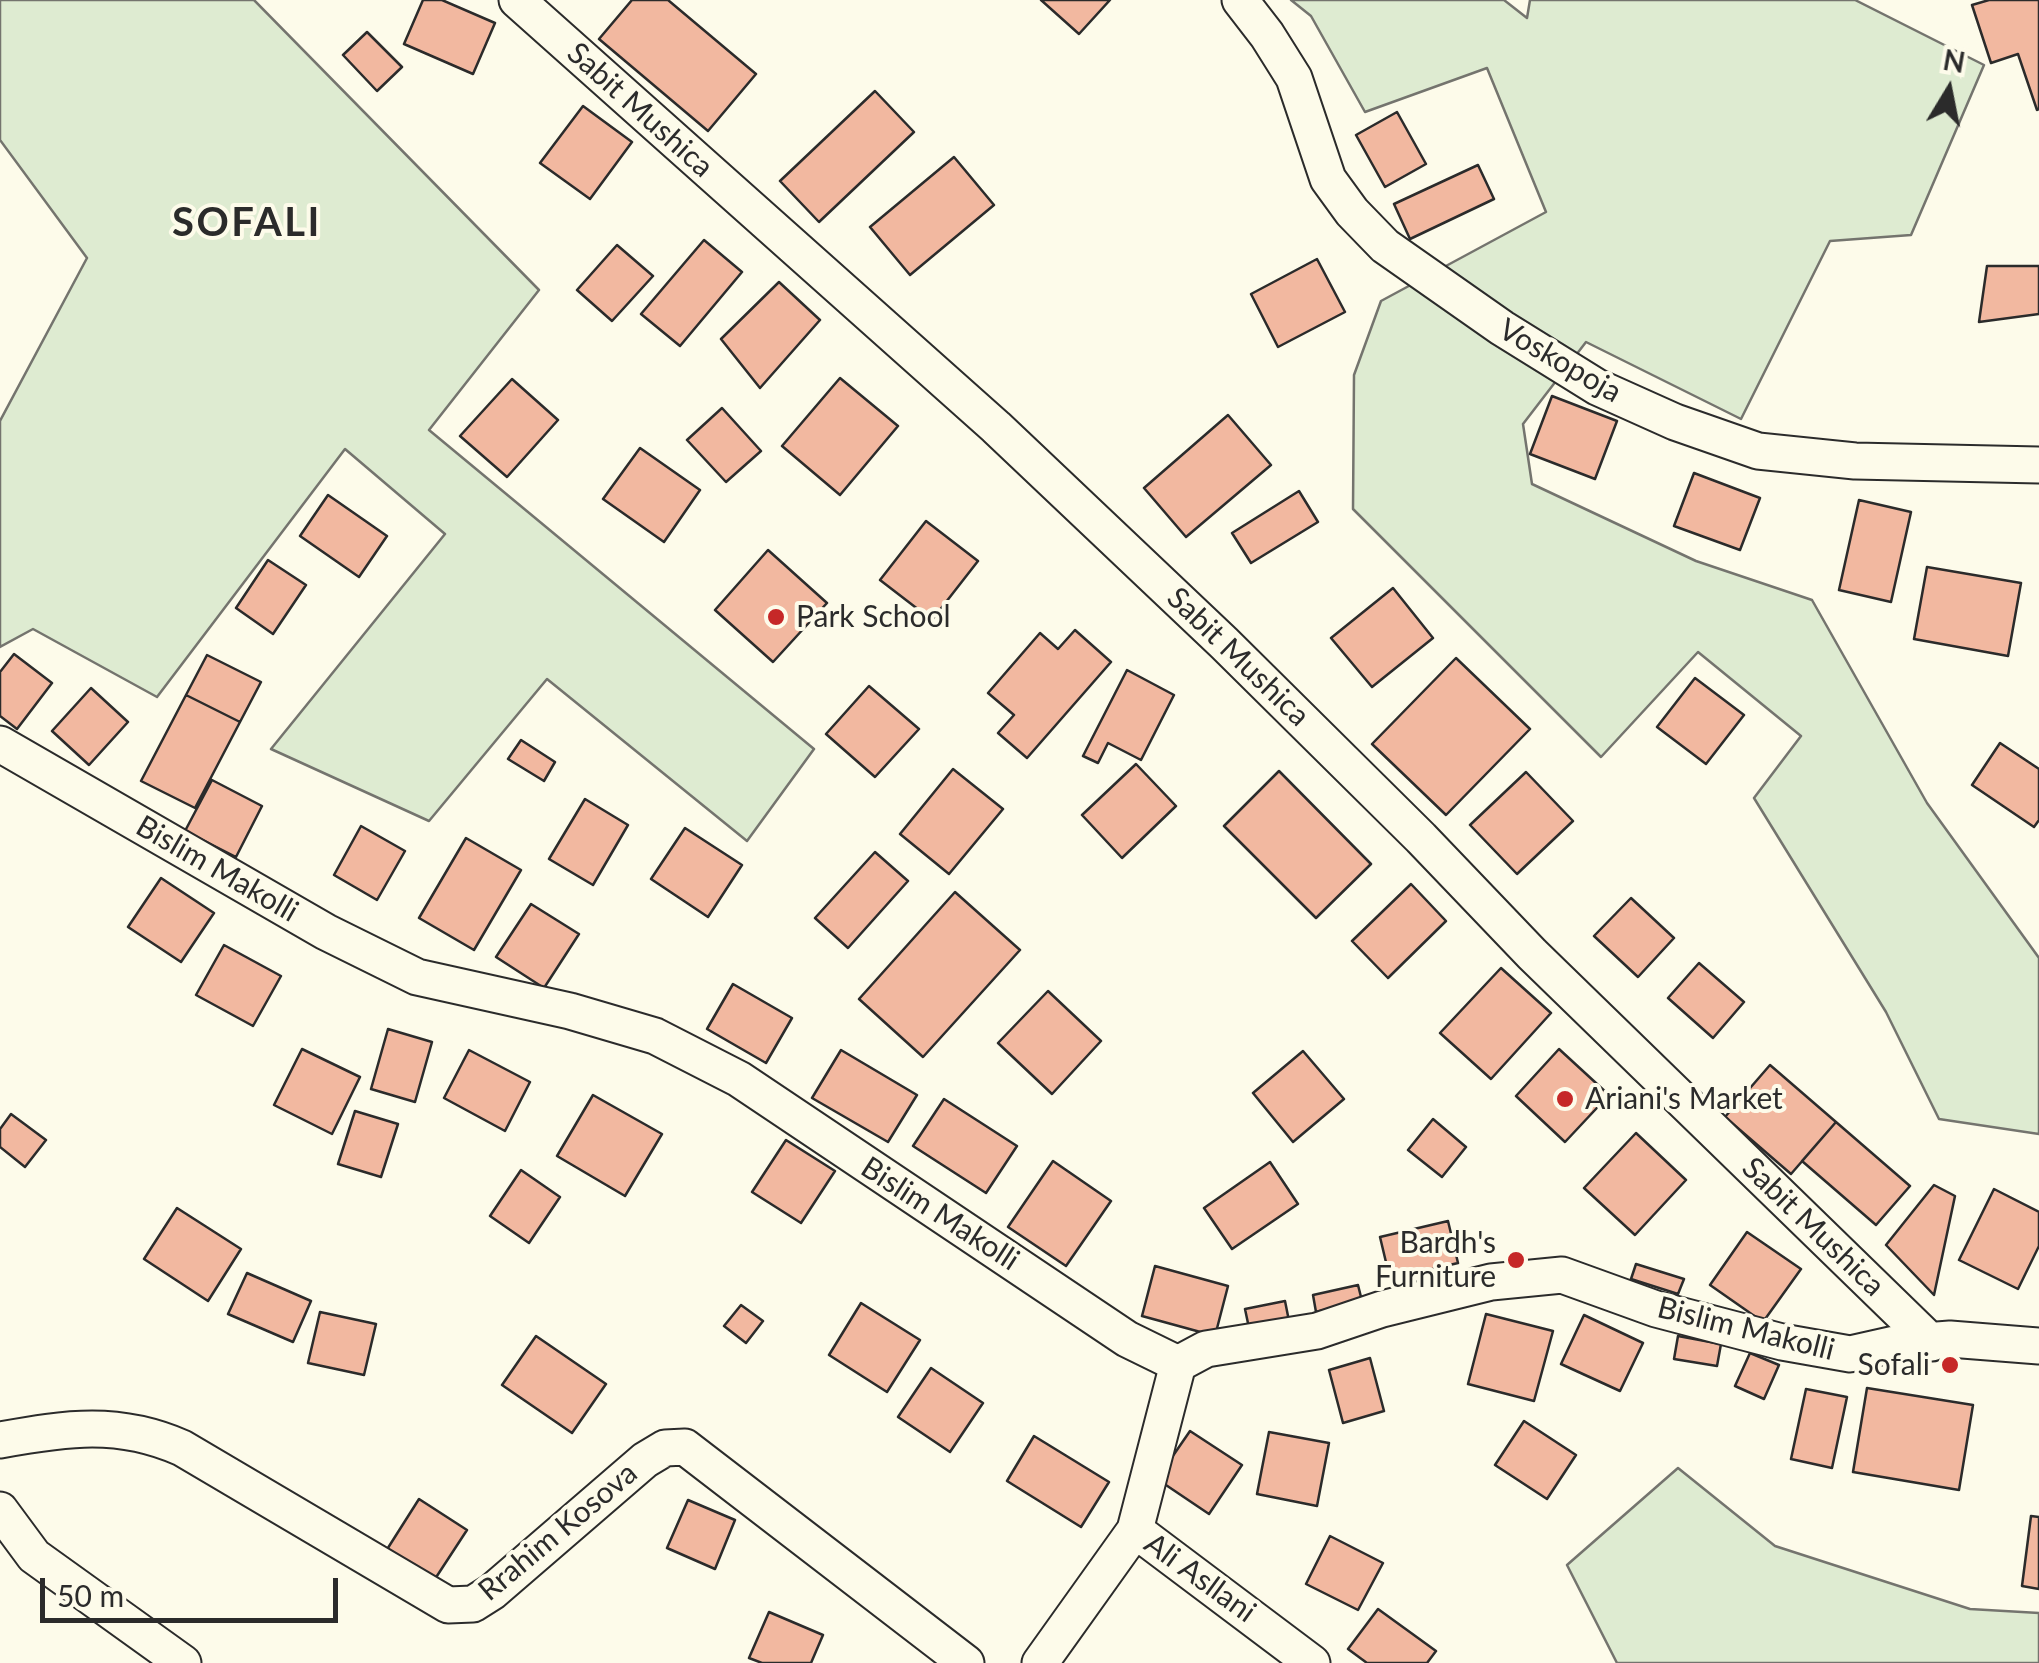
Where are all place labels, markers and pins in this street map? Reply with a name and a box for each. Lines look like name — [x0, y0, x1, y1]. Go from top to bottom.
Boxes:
place label: Park School — [796, 599, 951, 635]
marker: Park School — [765, 606, 787, 628]
place label: Ariani's Market — [1585, 1081, 1783, 1117]
marker: Ariani's Market — [1554, 1088, 1576, 1110]
place label: Bardh's Furniture — [1375, 1225, 1496, 1296]
marker: Bardh's Furniture — [1505, 1249, 1527, 1271]
place label: Sofali — [1858, 1347, 1930, 1383]
marker: Sofali — [1939, 1354, 1961, 1376]

